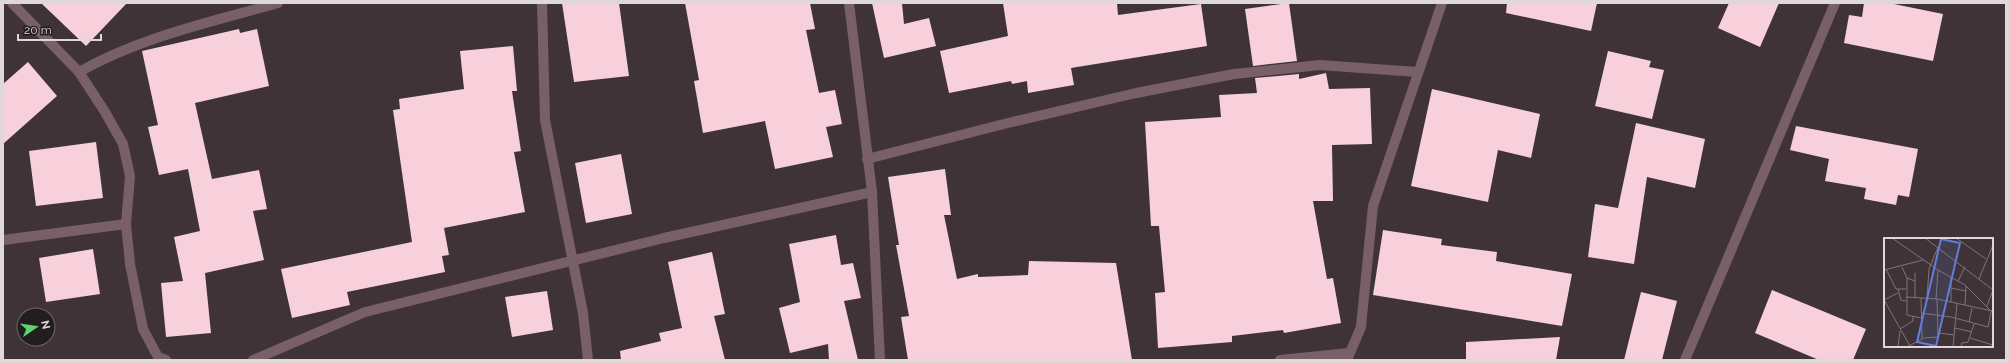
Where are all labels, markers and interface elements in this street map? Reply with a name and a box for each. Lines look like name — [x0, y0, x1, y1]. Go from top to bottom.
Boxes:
scale bar — [18, 16, 101, 42]
text: 20 m — [24, 23, 52, 37]
inset map — [1884, 238, 1993, 347]
north arrow — [16, 307, 56, 347]
text: N — [38, 319, 53, 330]

